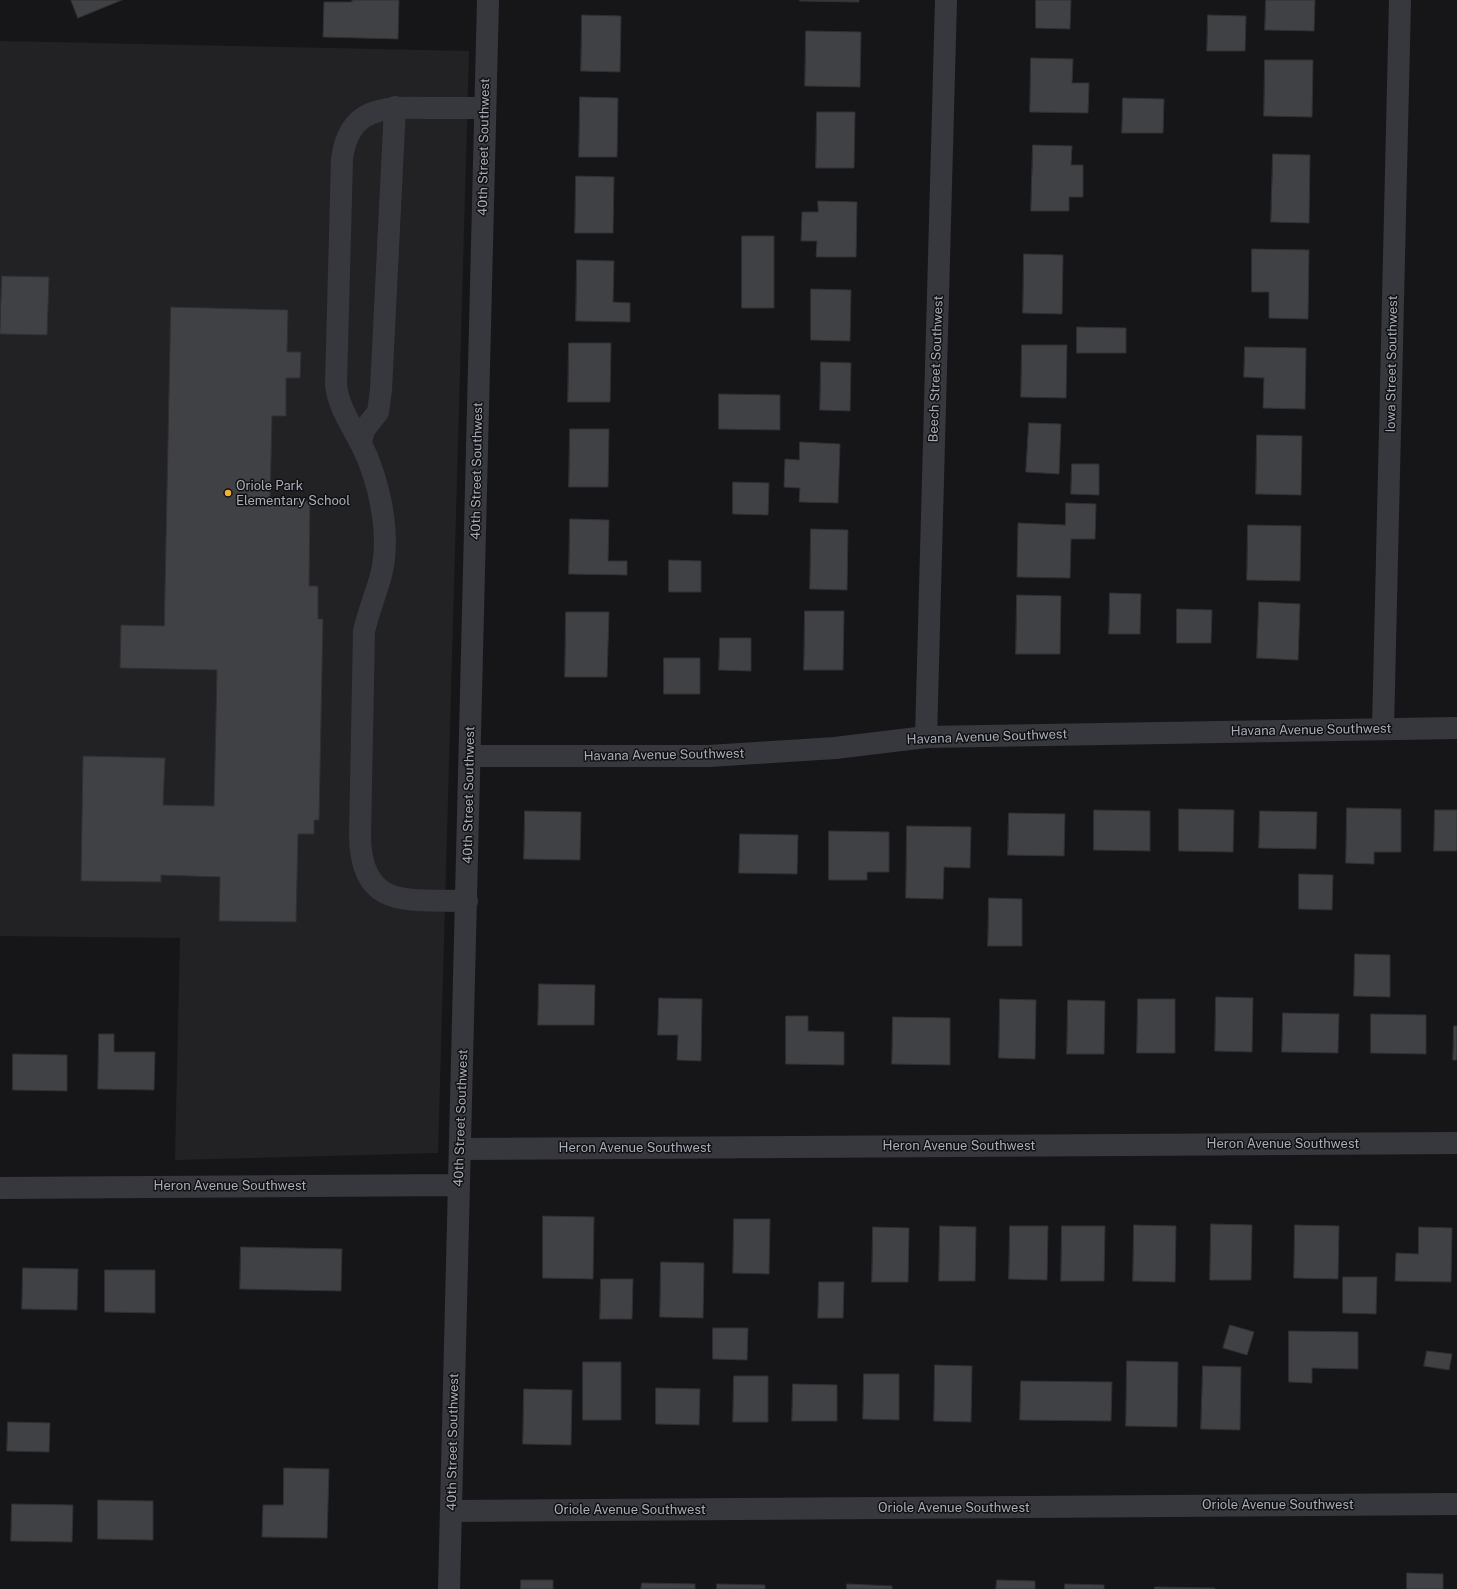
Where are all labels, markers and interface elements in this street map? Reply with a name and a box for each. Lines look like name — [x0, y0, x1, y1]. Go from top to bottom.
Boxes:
street label: 40th Street Southwest — [475, 78, 493, 216]
street label: Beech Street Southwest — [926, 295, 946, 443]
street label: Iowa Street Southwest — [1383, 295, 1401, 433]
street label: 40th Street Southwest — [468, 402, 486, 540]
place label: Oriole Park Elementary School — [236, 478, 350, 509]
marker: Oriole Park Elementary School — [223, 488, 233, 498]
street label: Havana Avenue Southwest — [1230, 721, 1392, 739]
street label: 40th Street Southwest — [460, 726, 478, 864]
street label: Havana Avenue Southwest — [906, 726, 1068, 748]
street label: Havana Avenue Southwest — [583, 746, 745, 764]
street label: 40th Street Southwest — [451, 1049, 471, 1187]
street label: Heron Avenue Southwest — [1207, 1136, 1359, 1152]
street label: Heron Avenue Southwest — [883, 1138, 1035, 1154]
street label: Heron Avenue Southwest — [559, 1140, 711, 1156]
street label: Heron Avenue Southwest — [154, 1178, 306, 1194]
street label: 40th Street Southwest — [444, 1373, 462, 1511]
street label: Oriole Avenue Southwest — [1202, 1497, 1354, 1513]
street label: Oriole Avenue Southwest — [878, 1500, 1030, 1516]
street label: Oriole Avenue Southwest — [554, 1502, 706, 1518]

